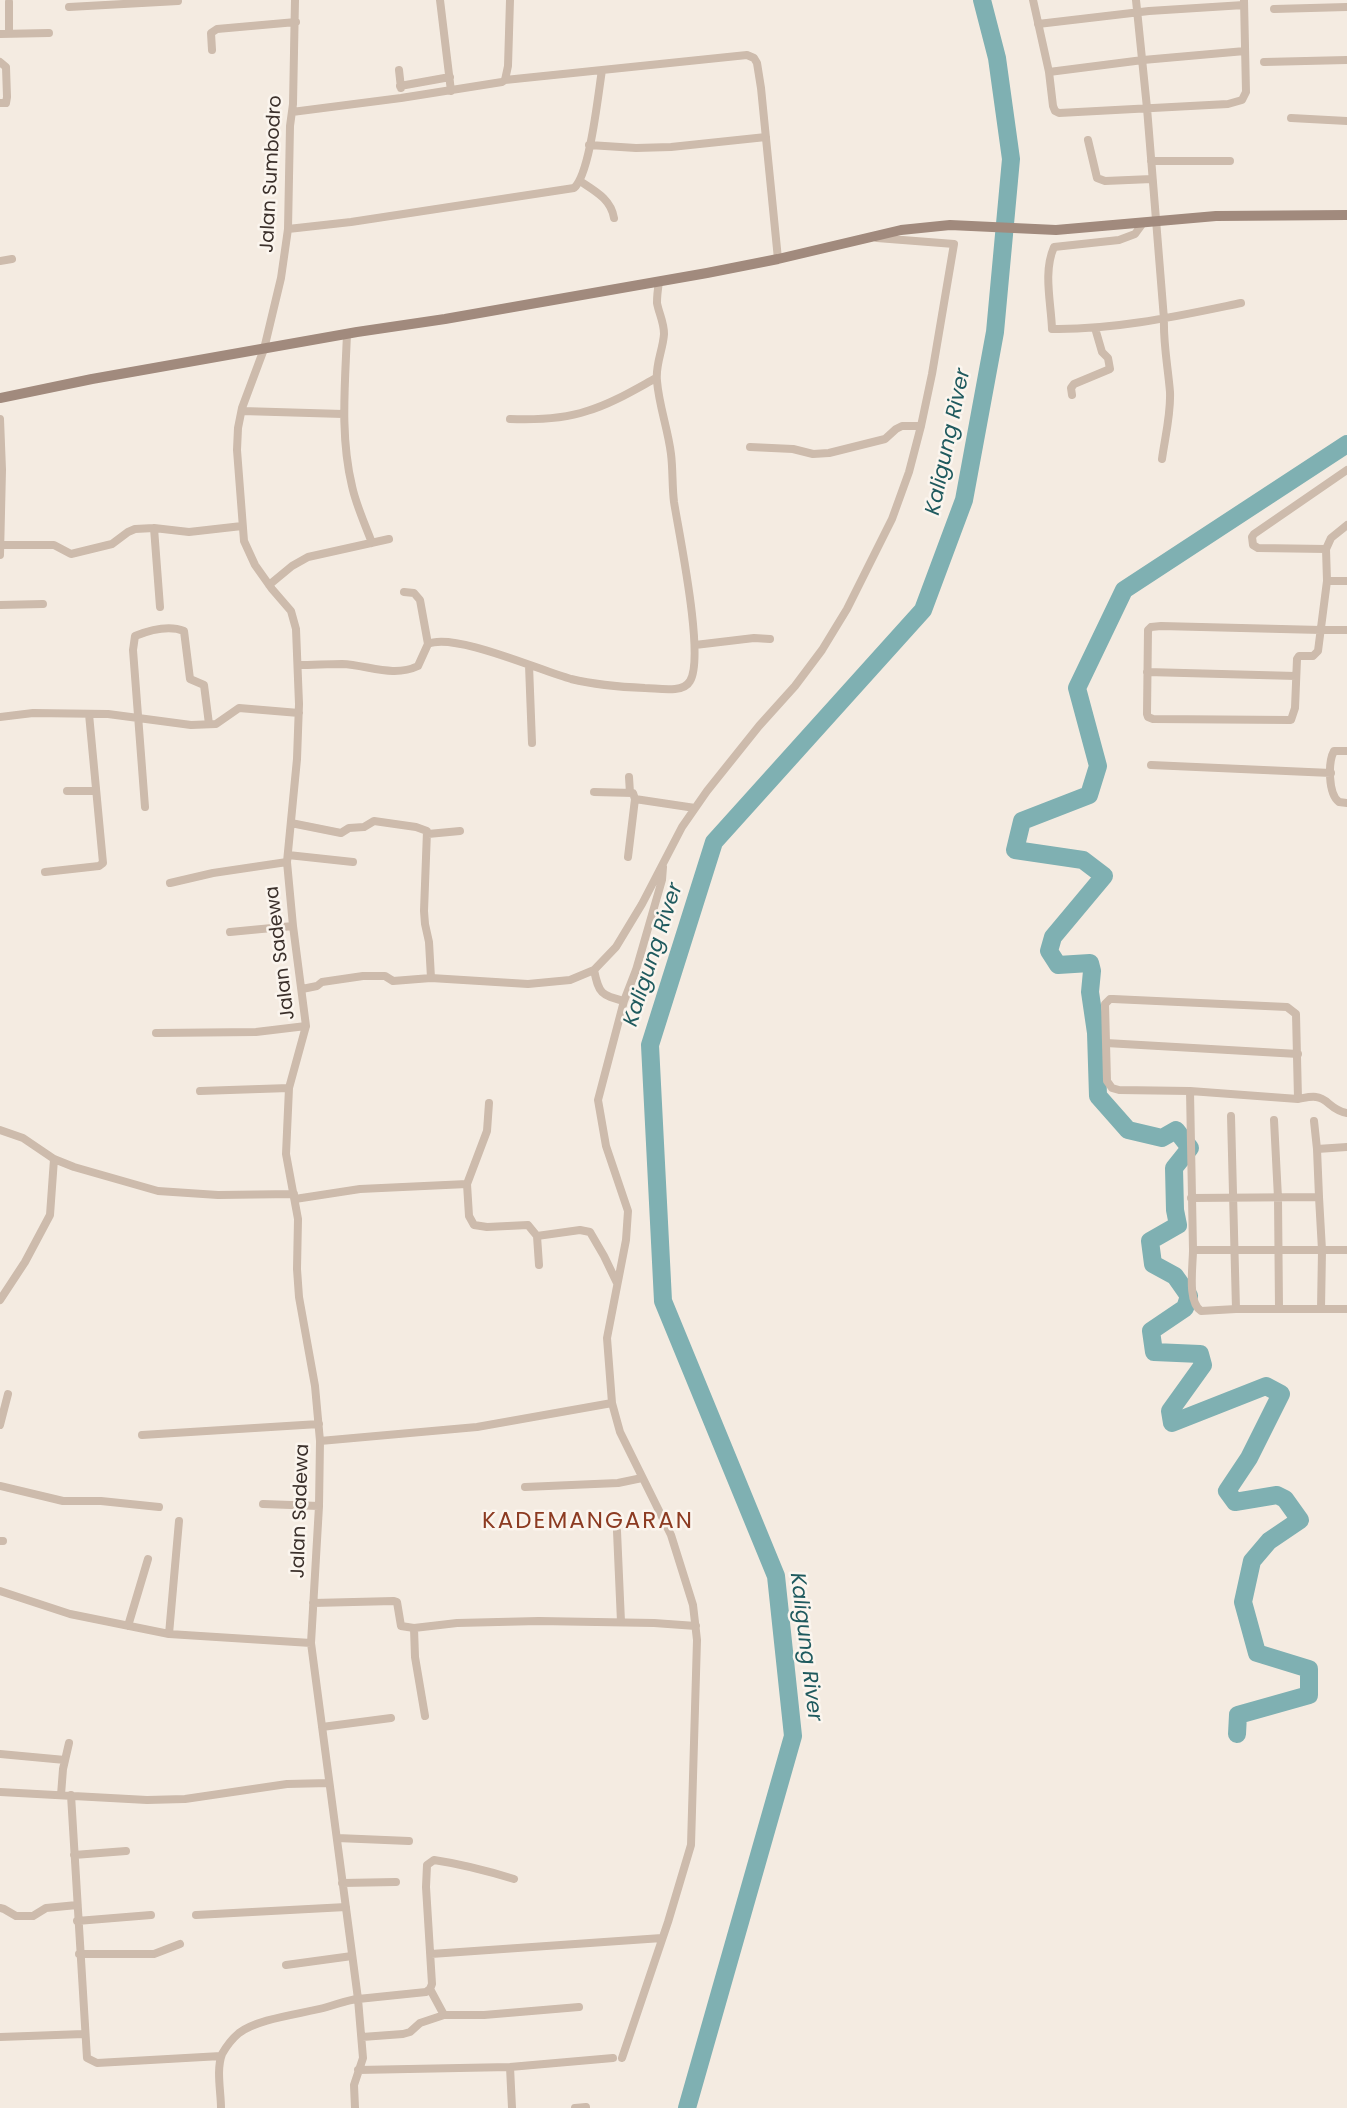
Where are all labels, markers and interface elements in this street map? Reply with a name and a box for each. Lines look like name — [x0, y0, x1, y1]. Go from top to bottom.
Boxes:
street label: Jalan Sumbodro — [256, 95, 288, 253]
water label: Kaligung River — [921, 366, 977, 518]
water label: Kaligung River — [619, 880, 689, 1030]
street label: Jalan Sadewa — [261, 885, 301, 1021]
street label: Jalan Sadewa — [287, 1443, 315, 1579]
district label: KADEMANGARAN — [484, 1508, 692, 1536]
water label: Kaligung River — [783, 1571, 827, 1723]

